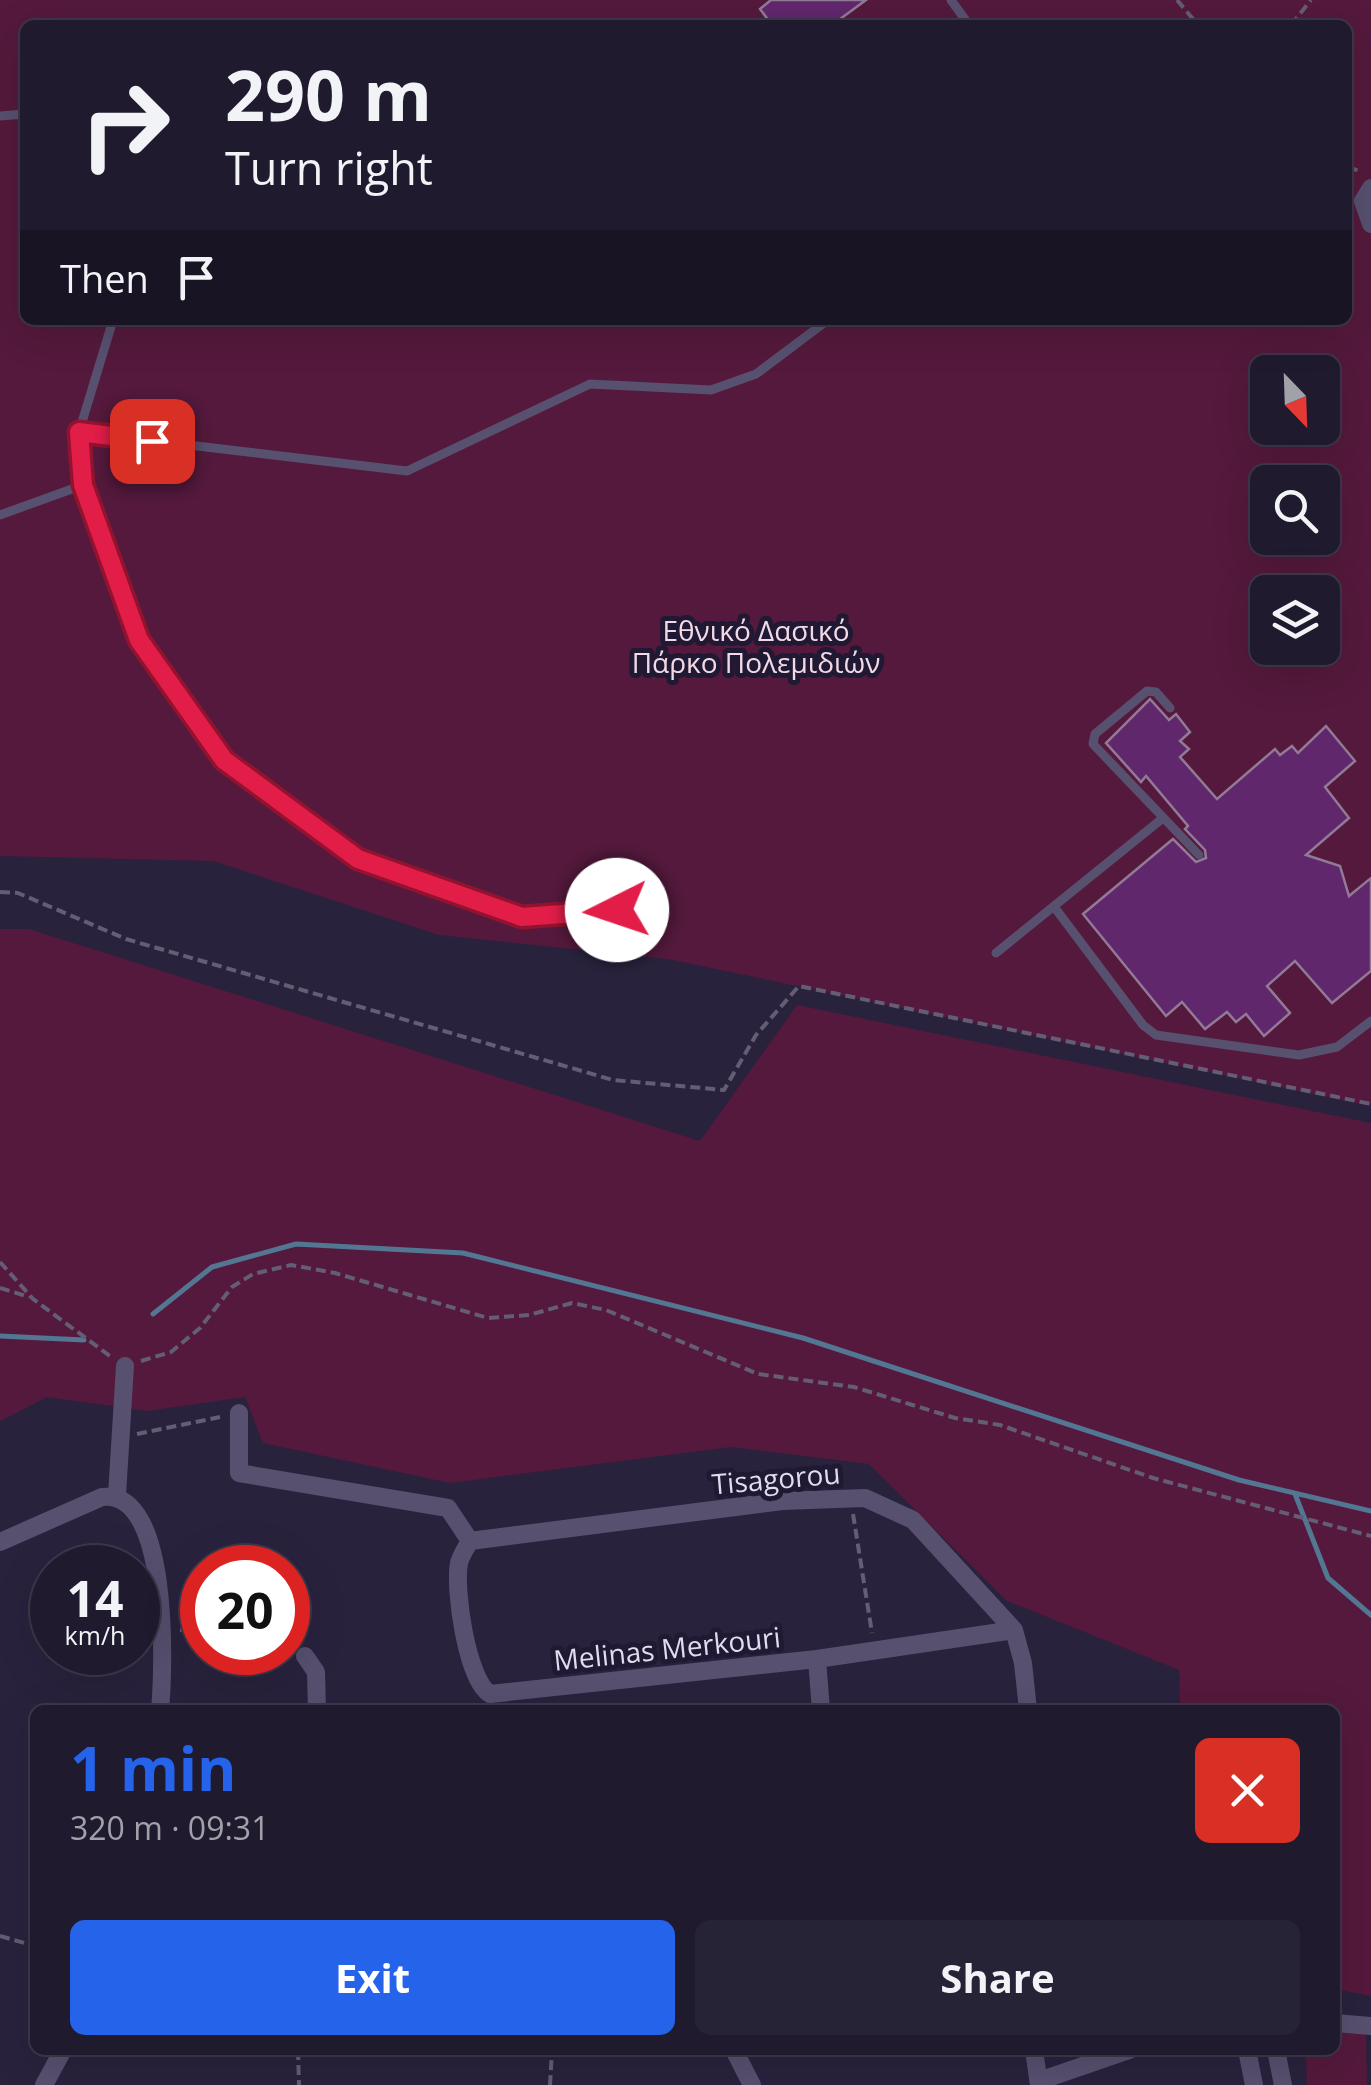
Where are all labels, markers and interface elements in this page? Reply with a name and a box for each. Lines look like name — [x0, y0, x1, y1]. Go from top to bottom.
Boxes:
text: 290 m — [225, 46, 432, 142]
icon: right — [60, 60, 190, 190]
text: Turn right — [225, 137, 433, 198]
icon: arrive — [169, 250, 224, 305]
text: Then — [60, 252, 149, 304]
north arrow — [1250, 355, 1340, 445]
map controls — [1250, 355, 1340, 665]
pin — [110, 399, 195, 484]
icon: arrive — [125, 414, 180, 469]
button: search — [1250, 465, 1340, 555]
button: layers — [1250, 575, 1340, 665]
park label: Εθνικό Δασικό Πάρκο Πολεμιδιών — [632, 611, 880, 681]
position arrow — [565, 858, 669, 962]
street label: Tisagorou — [710, 1453, 842, 1503]
speed limit sign: 20 — [180, 1545, 310, 1675]
text: 14 — [66, 1564, 124, 1632]
street label: Melinas Merkouri — [552, 1617, 782, 1679]
text: km/h — [65, 1618, 125, 1652]
text: 1 min — [70, 1727, 237, 1809]
button: close — [1195, 1738, 1300, 1843]
text: 320 m · 09:31 — [70, 1806, 269, 1849]
button: Exit — [70, 1920, 675, 2035]
button: Share — [695, 1920, 1300, 2035]

